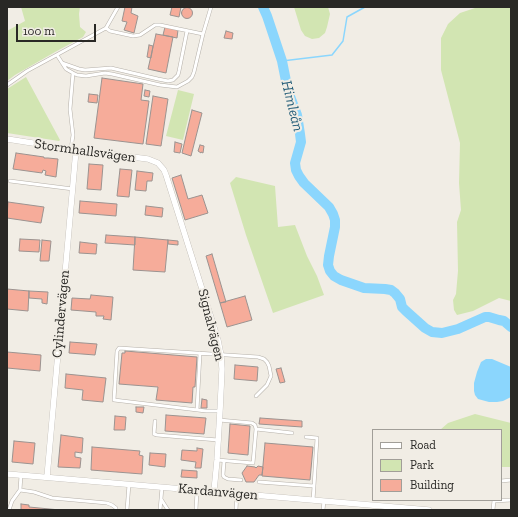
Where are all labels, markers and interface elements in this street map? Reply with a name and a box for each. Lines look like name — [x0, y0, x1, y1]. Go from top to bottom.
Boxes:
scale bar — [18, 16, 98, 42]
text: 100 m — [23, 24, 55, 38]
water label: Himleån — [277, 79, 307, 133]
street label: Stormhallsvägen — [33, 136, 137, 166]
street label: Cylindervägen — [49, 269, 73, 359]
street label: Signalvägen — [194, 287, 228, 363]
legend — [372, 429, 502, 501]
text: Road — [410, 438, 436, 452]
text: Park — [410, 458, 434, 472]
text: Building — [410, 478, 454, 492]
street label: Kardanvägen — [177, 480, 259, 504]

